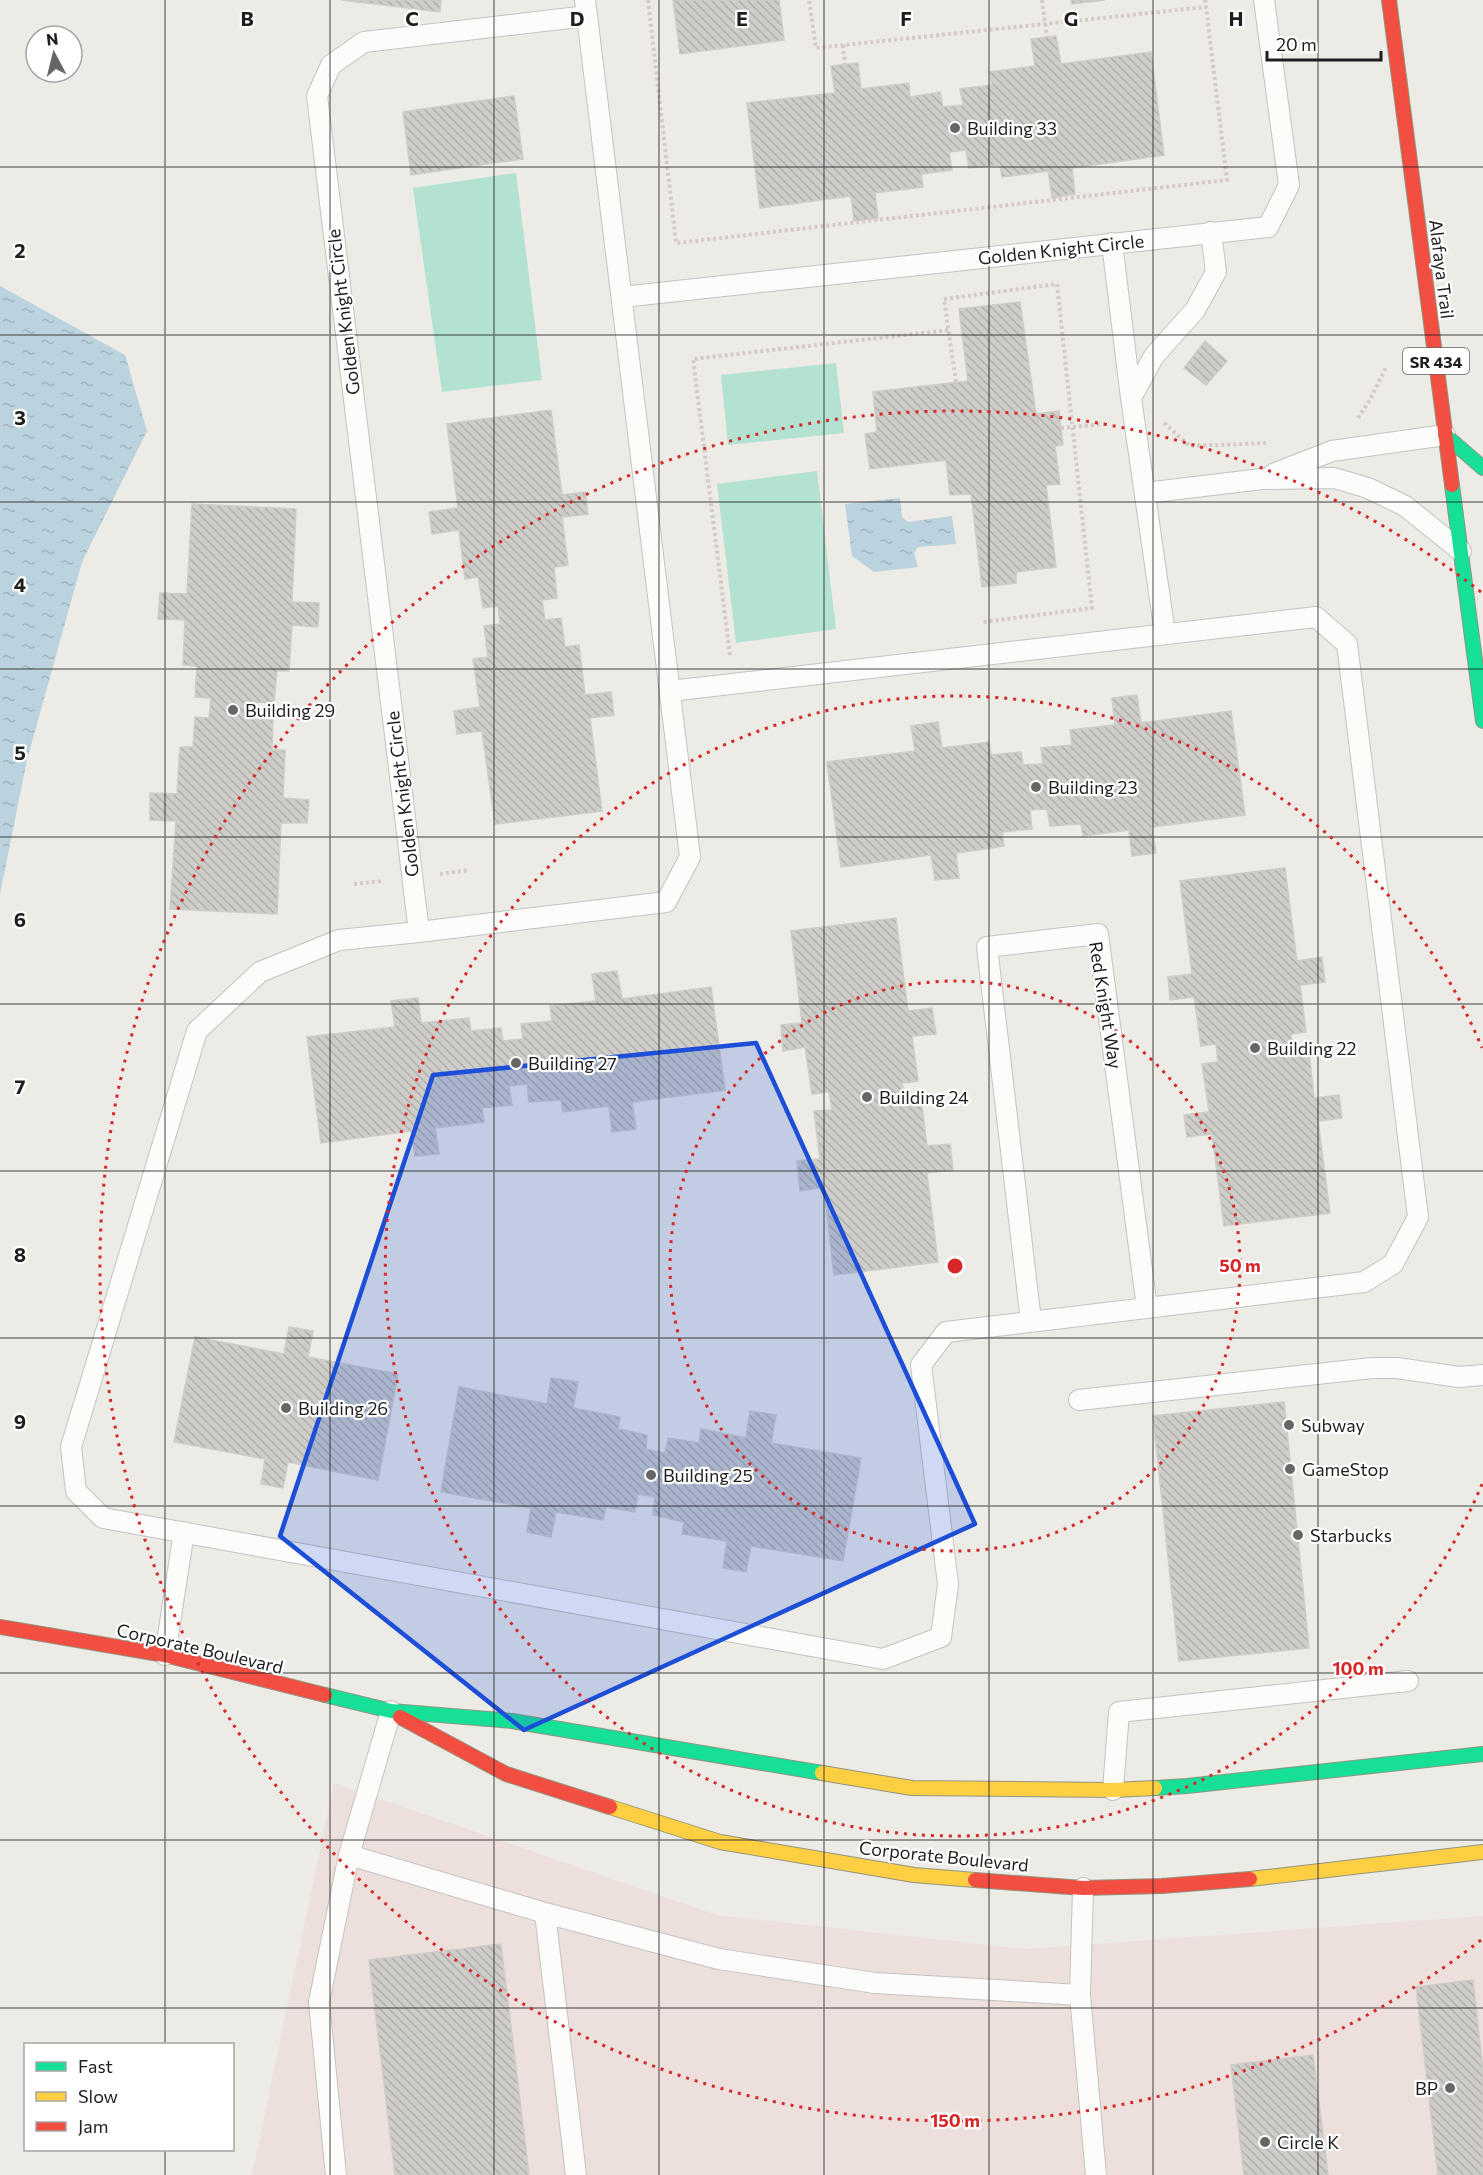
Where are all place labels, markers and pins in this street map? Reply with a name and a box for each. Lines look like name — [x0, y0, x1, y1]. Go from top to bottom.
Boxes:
place label: Building 33 — [967, 117, 1057, 139]
marker: Building 33 — [948, 121, 962, 135]
place label: Building 29 — [245, 699, 335, 721]
marker: Building 29 — [226, 703, 240, 717]
place label: Building 23 — [1048, 776, 1138, 798]
marker: Building 23 — [1029, 780, 1043, 794]
place label: Building 22 — [1267, 1037, 1356, 1059]
marker: Building 22 — [1248, 1041, 1262, 1055]
place label: Building 27 — [528, 1052, 617, 1074]
marker: Building 27 — [509, 1056, 523, 1070]
place label: Building 24 — [879, 1086, 969, 1108]
marker: Building 24 — [860, 1090, 874, 1104]
centre of rings — [945, 1256, 965, 1276]
place label: Building 26 — [298, 1397, 388, 1419]
marker: Building 26 — [279, 1401, 293, 1415]
place label: Subway — [1301, 1414, 1365, 1436]
marker: Subway — [1282, 1418, 1296, 1432]
place label: GameStop — [1302, 1458, 1389, 1480]
marker: GameStop — [1283, 1462, 1297, 1476]
place label: Building 25 — [663, 1464, 753, 1486]
marker: Building 25 — [644, 1468, 658, 1482]
place label: Starbucks — [1310, 1524, 1392, 1546]
marker: Starbucks — [1291, 1528, 1305, 1542]
place label: BP — [1415, 2077, 1438, 2099]
marker: BP — [1443, 2081, 1457, 2095]
place label: Circle K — [1277, 2131, 1339, 2153]
marker: Circle K — [1258, 2135, 1272, 2149]

